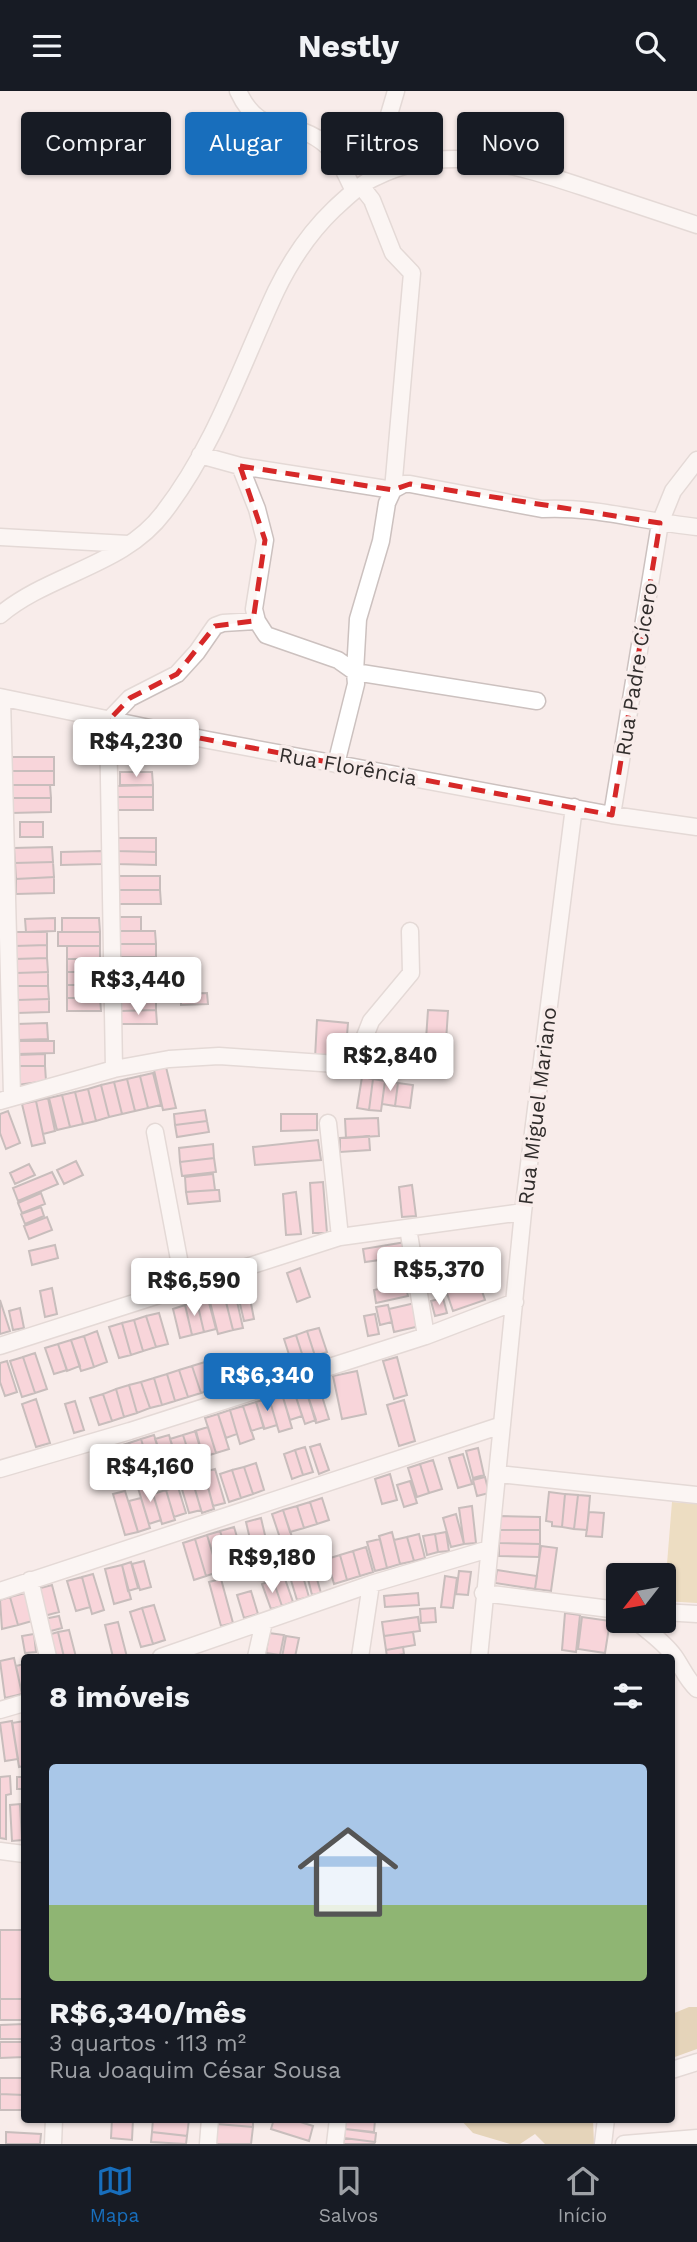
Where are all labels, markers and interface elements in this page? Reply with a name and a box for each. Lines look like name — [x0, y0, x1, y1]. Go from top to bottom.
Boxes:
icon: menu — [28, 27, 66, 65]
text: Nestly — [298, 27, 399, 65]
icon: search — [631, 27, 669, 65]
chip: Comprar — [21, 112, 171, 175]
chip: Alugar — [185, 112, 307, 175]
chip: Filtros — [321, 112, 443, 175]
chip: Novo — [457, 112, 564, 175]
street label: Rua Padre Cícero — [610, 580, 662, 758]
pin: R$4,230 — [71, 719, 201, 779]
text: R$4,230 — [89, 728, 183, 755]
street label: Rua Florência — [277, 742, 419, 790]
pin: R$3,440 — [73, 957, 203, 1017]
text: R$3,440 — [90, 966, 186, 993]
street label: Rua Miguel Mariano — [512, 1006, 562, 1206]
pin: R$2,840 — [325, 1033, 455, 1093]
text: R$2,840 — [342, 1042, 438, 1069]
pin: R$5,370 — [374, 1247, 504, 1307]
text: R$5,370 — [393, 1256, 485, 1283]
pin: R$6,590 — [129, 1259, 259, 1318]
text: R$6,590 — [147, 1267, 241, 1294]
pin: R$6,340 — [202, 1353, 332, 1413]
text: R$6,340 — [220, 1362, 314, 1389]
pin: R$4,160 — [85, 1445, 215, 1504]
text: R$4,160 — [106, 1453, 194, 1480]
pin: R$9,180 — [207, 1535, 337, 1595]
text: R$9,180 — [228, 1544, 316, 1571]
north arrow — [606, 1563, 676, 1633]
map controls — [606, 1563, 676, 1633]
icon: filters — [609, 1677, 647, 1715]
text: 8 imóveis — [49, 1679, 190, 1714]
icon: home — [285, 1809, 411, 1935]
text: R$6,340/mês — [49, 1995, 246, 2030]
text: 3 quartos · 113 m² — [49, 2030, 246, 2057]
text: Rua Joaquim César Sousa — [49, 2057, 341, 2084]
tab: Mapa — [90, 2162, 139, 2227]
tab: Salvos — [319, 2162, 378, 2227]
tab: Início — [558, 2162, 607, 2227]

